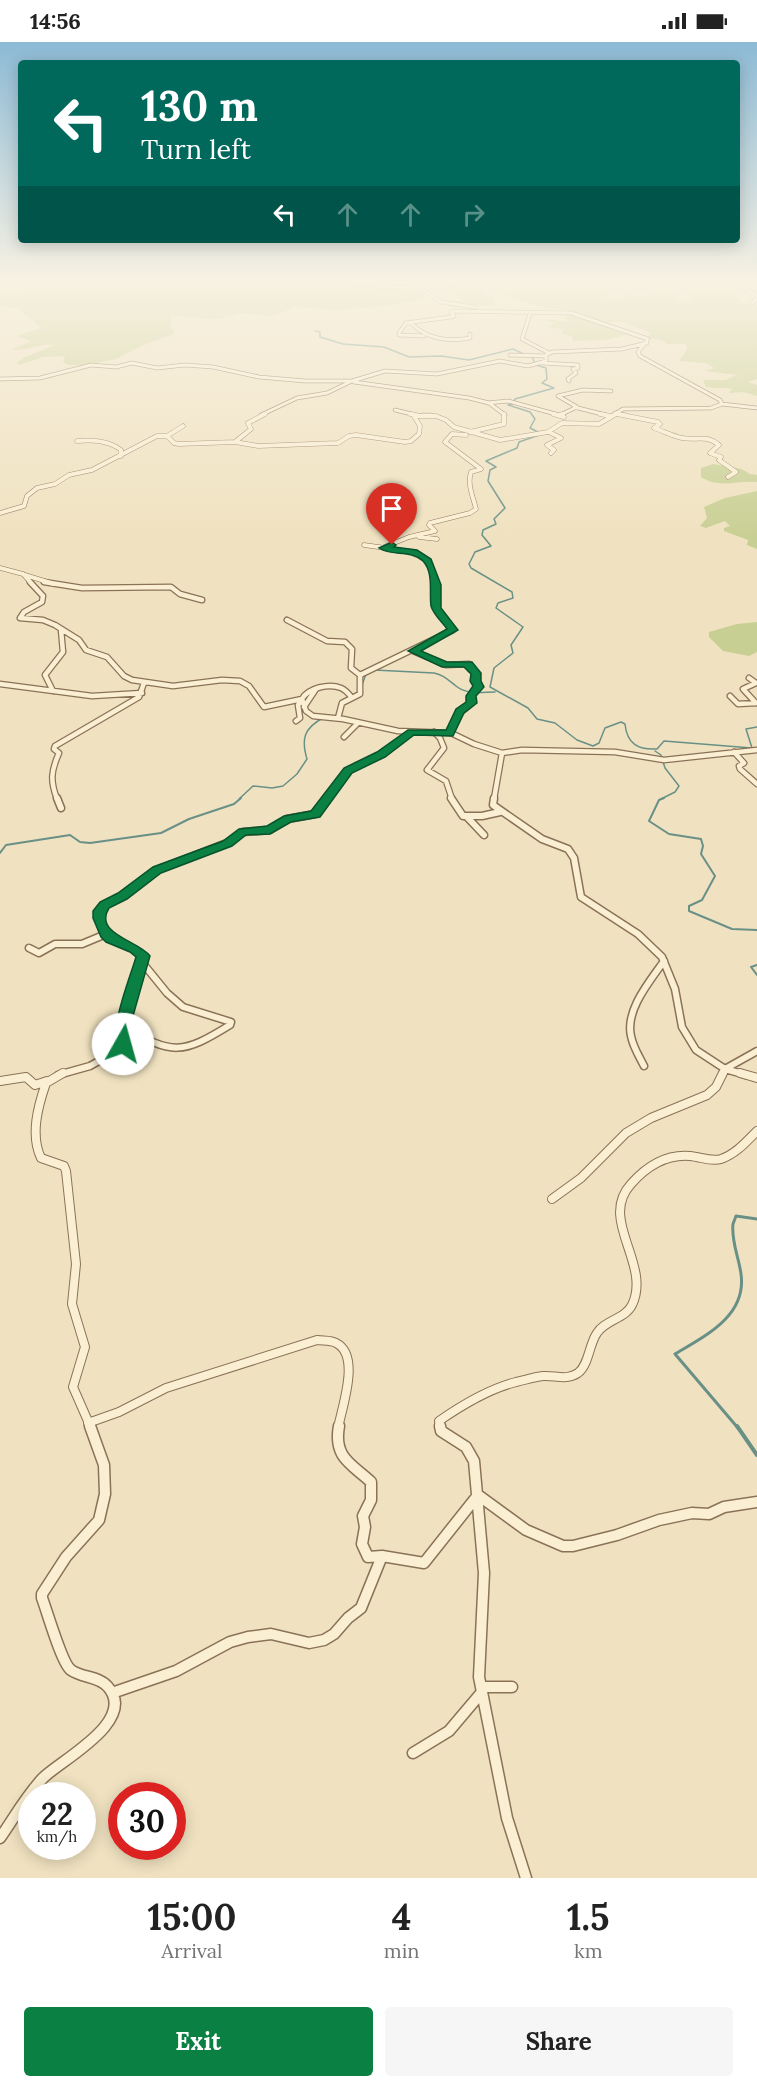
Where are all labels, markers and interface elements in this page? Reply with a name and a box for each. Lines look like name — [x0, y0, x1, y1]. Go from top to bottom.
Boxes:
text: 14:56 — [30, 7, 81, 35]
text: 130 m — [141, 79, 258, 133]
icon: left — [42, 84, 120, 162]
text: Turn left — [141, 132, 251, 166]
icon: left — [268, 198, 301, 231]
icon: ahead — [331, 198, 364, 231]
icon: ahead — [394, 198, 427, 231]
icon: right — [457, 198, 490, 231]
pin — [366, 483, 417, 545]
icon: arrive — [375, 492, 408, 525]
position arrow — [91, 1012, 155, 1076]
speed limit sign: 30 — [108, 1782, 186, 1860]
text: 22 — [41, 1795, 73, 1833]
text: km/h — [37, 1827, 77, 1846]
text: 15:00 — [148, 1894, 236, 1940]
text: 4 — [392, 1894, 412, 1940]
text: 1.5 — [567, 1894, 609, 1940]
text: Arrival — [161, 1938, 222, 1963]
text: min — [384, 1938, 420, 1963]
text: km — [574, 1938, 603, 1963]
button: Exit — [24, 2007, 373, 2076]
button: Share — [385, 2007, 733, 2076]

